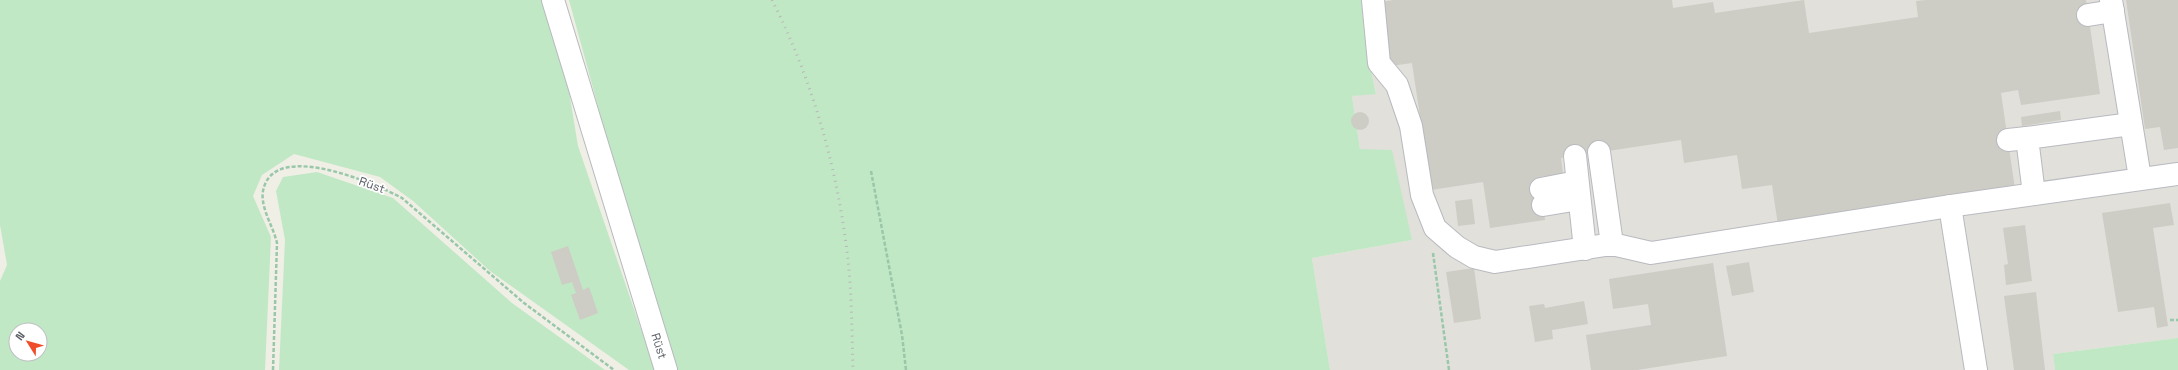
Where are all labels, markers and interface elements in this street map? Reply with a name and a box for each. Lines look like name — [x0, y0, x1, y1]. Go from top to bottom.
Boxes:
street label: Rüst — [357, 173, 387, 197]
north arrow — [8, 322, 48, 362]
text: N — [12, 329, 28, 343]
street label: Rüst — [647, 331, 671, 361]

